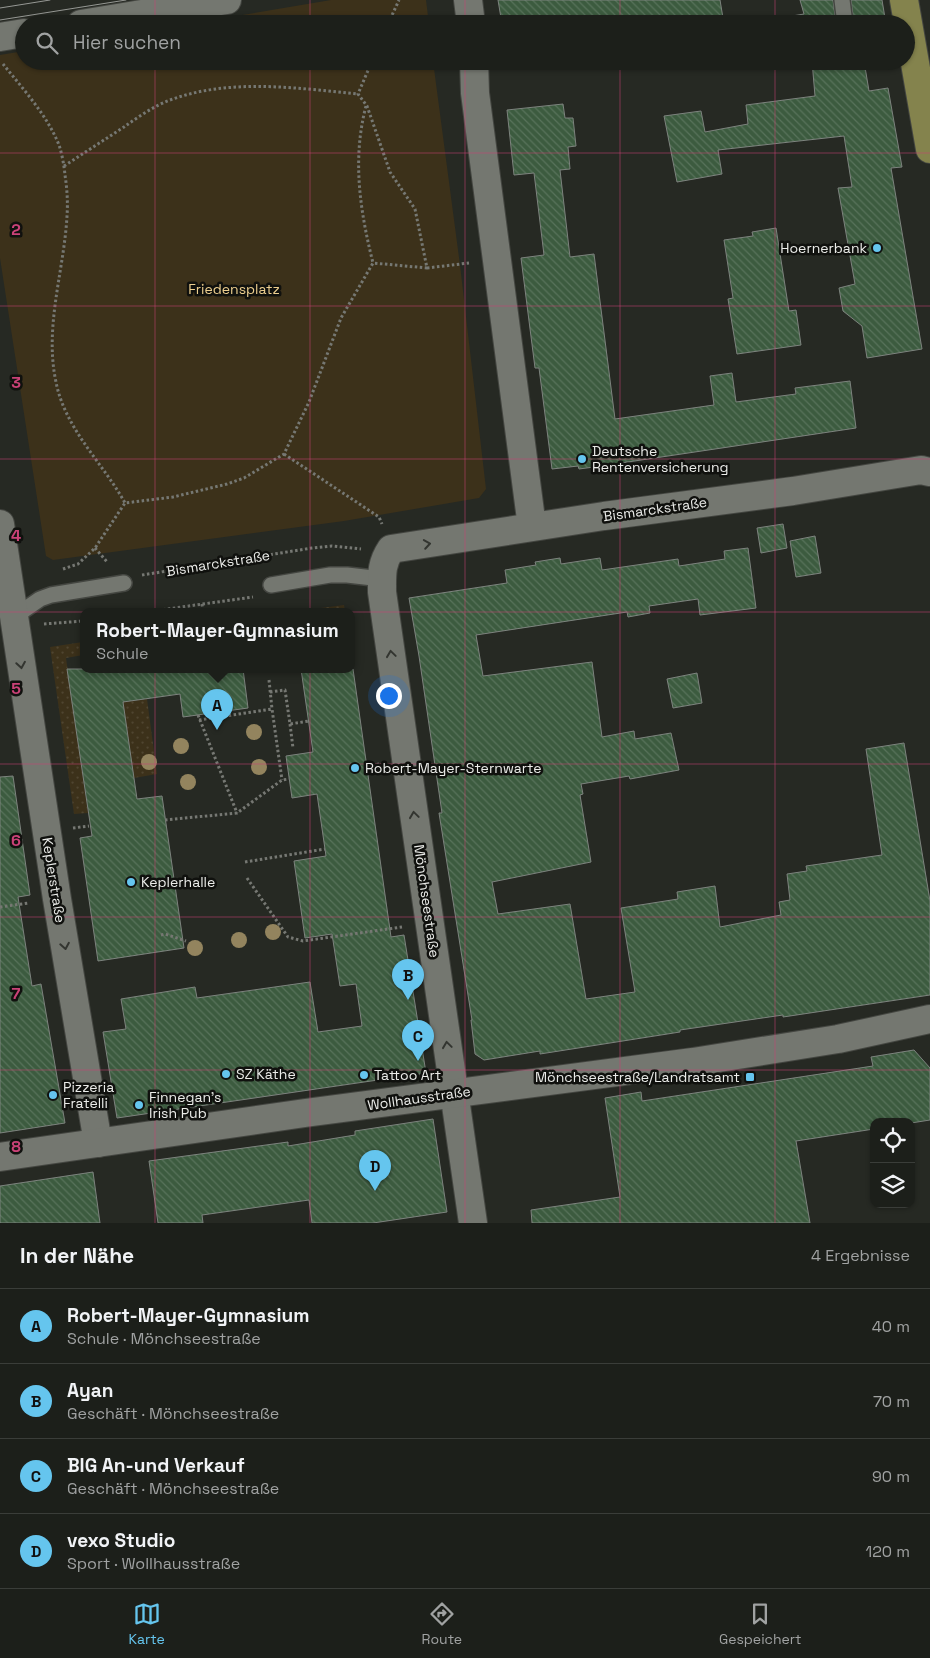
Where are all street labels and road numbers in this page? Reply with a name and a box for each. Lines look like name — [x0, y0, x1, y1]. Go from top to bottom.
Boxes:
street label: Bismarckstraße — [602, 493, 708, 525]
street label: Bismarckstraße — [165, 546, 271, 580]
street label: Keplerstraße — [38, 836, 70, 924]
street label: Mönchseestraße — [410, 843, 444, 959]
street label: Wollhausstraße — [366, 1082, 472, 1114]

